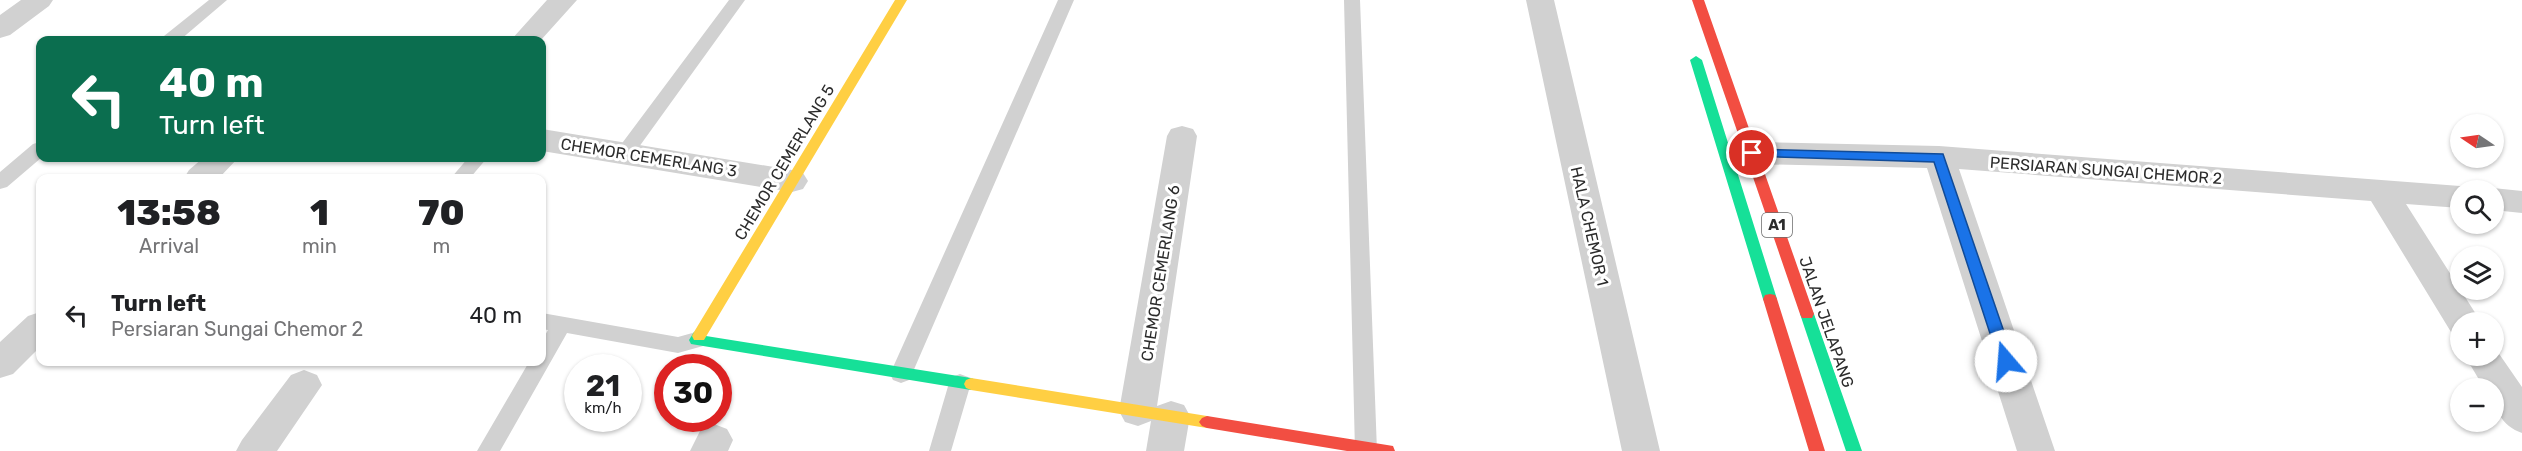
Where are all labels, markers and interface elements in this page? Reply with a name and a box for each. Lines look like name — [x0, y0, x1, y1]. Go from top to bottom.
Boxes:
text: 40 m — [159, 58, 264, 108]
icon: left — [60, 60, 138, 138]
street label: CHEMOR CEMERLANG 5 — [730, 81, 838, 243]
text: Turn left — [159, 109, 264, 141]
north arrow — [2450, 114, 2504, 168]
map controls — [2450, 114, 2504, 432]
pin — [1726, 127, 1777, 178]
street label: CHEMOR CEMERLANG 3 — [559, 134, 738, 181]
icon: arrive — [1735, 136, 1768, 169]
street label: PERSIARAN SUNGAI CHEMOR 2 — [1989, 153, 2223, 188]
street label: HALA CHEMOR 1 — [1567, 165, 1612, 288]
button: search — [2450, 180, 2504, 234]
street label: CHEMOR CEMERLANG 6 — [1137, 183, 1184, 363]
text: 13:58 — [117, 191, 221, 234]
text: 1 — [310, 191, 329, 234]
text: 70 — [418, 191, 465, 234]
road number: A1 — [1762, 213, 1792, 237]
text: Arrival — [139, 234, 199, 258]
text: min — [302, 234, 337, 258]
text: m — [433, 234, 450, 258]
button: layers — [2450, 246, 2504, 300]
street label: JALAN JELAPANG — [1795, 254, 1858, 390]
text: Turn left — [111, 290, 206, 317]
icon: left — [60, 299, 93, 332]
text: 40 m — [469, 302, 522, 329]
button: + — [2450, 312, 2504, 366]
text: Persiaran Sungai Chemor 2 — [111, 317, 363, 341]
position arrow — [1974, 329, 2038, 393]
speed limit sign: 30 — [654, 354, 732, 432]
text: 21 — [586, 368, 620, 404]
button: − — [2450, 378, 2504, 432]
text: km/h — [584, 399, 622, 417]

